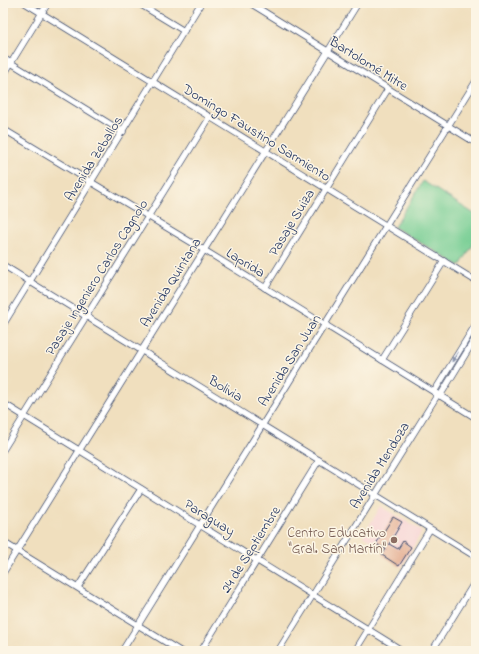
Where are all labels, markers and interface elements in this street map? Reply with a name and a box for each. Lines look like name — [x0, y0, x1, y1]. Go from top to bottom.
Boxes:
street label: Bartolomé Mitre — [324, 31, 412, 97]
street label: Domingo Faustino Sarmiento — [177, 79, 334, 188]
street label: Avenida Zeballos — [60, 112, 129, 206]
street label: Pasaje Suiza — [264, 185, 321, 260]
street label: Pasaje Ingeniero Carlos Cagnolo — [41, 196, 155, 360]
street label: Avenida Quintana — [135, 234, 207, 332]
street label: Laprida — [222, 243, 269, 283]
street label: Avenida San Juan — [253, 311, 327, 411]
one-way arrow — [452, 351, 459, 363]
street label: Bolivia — [203, 370, 246, 408]
street label: Avenida Mendoza — [345, 418, 415, 513]
street label: Paraguay — [179, 494, 239, 543]
street label: 24 de Septiembre — [216, 502, 287, 597]
place label: Centro Educativo "Gral. San Martín" — [287, 523, 386, 560]
marker: Centro Educativo "Gral. San Martín" — [389, 535, 399, 545]

